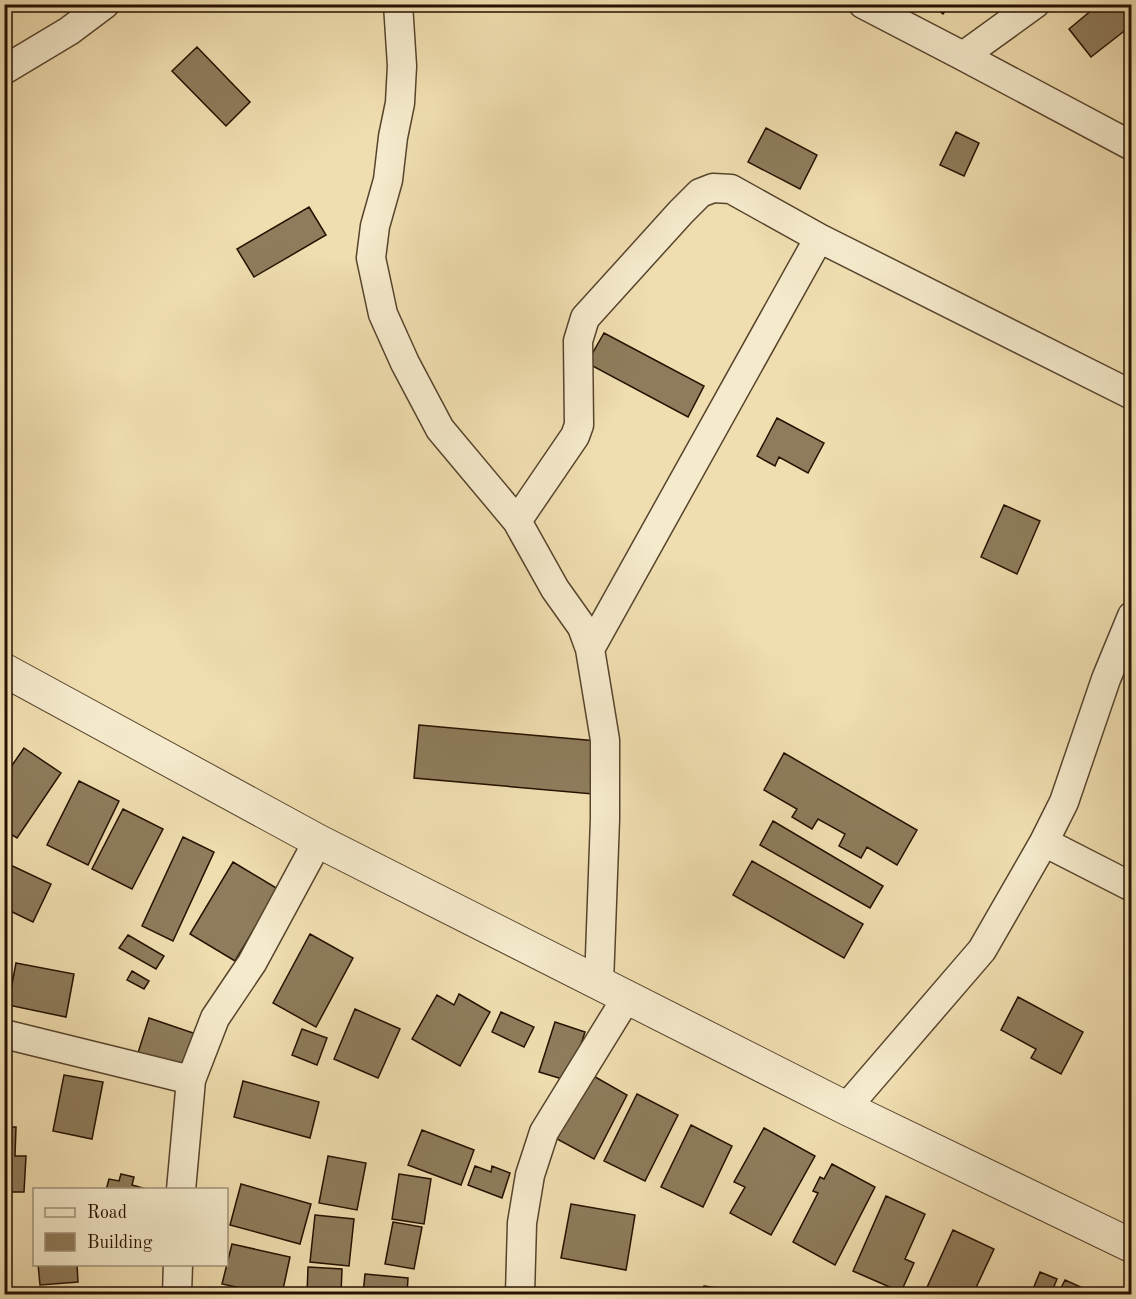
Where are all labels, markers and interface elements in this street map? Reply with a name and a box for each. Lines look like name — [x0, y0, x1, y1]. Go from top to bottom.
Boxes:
legend — [33, 1188, 228, 1266]
text: Road — [87, 1204, 127, 1222]
text: Building — [87, 1234, 153, 1252]

